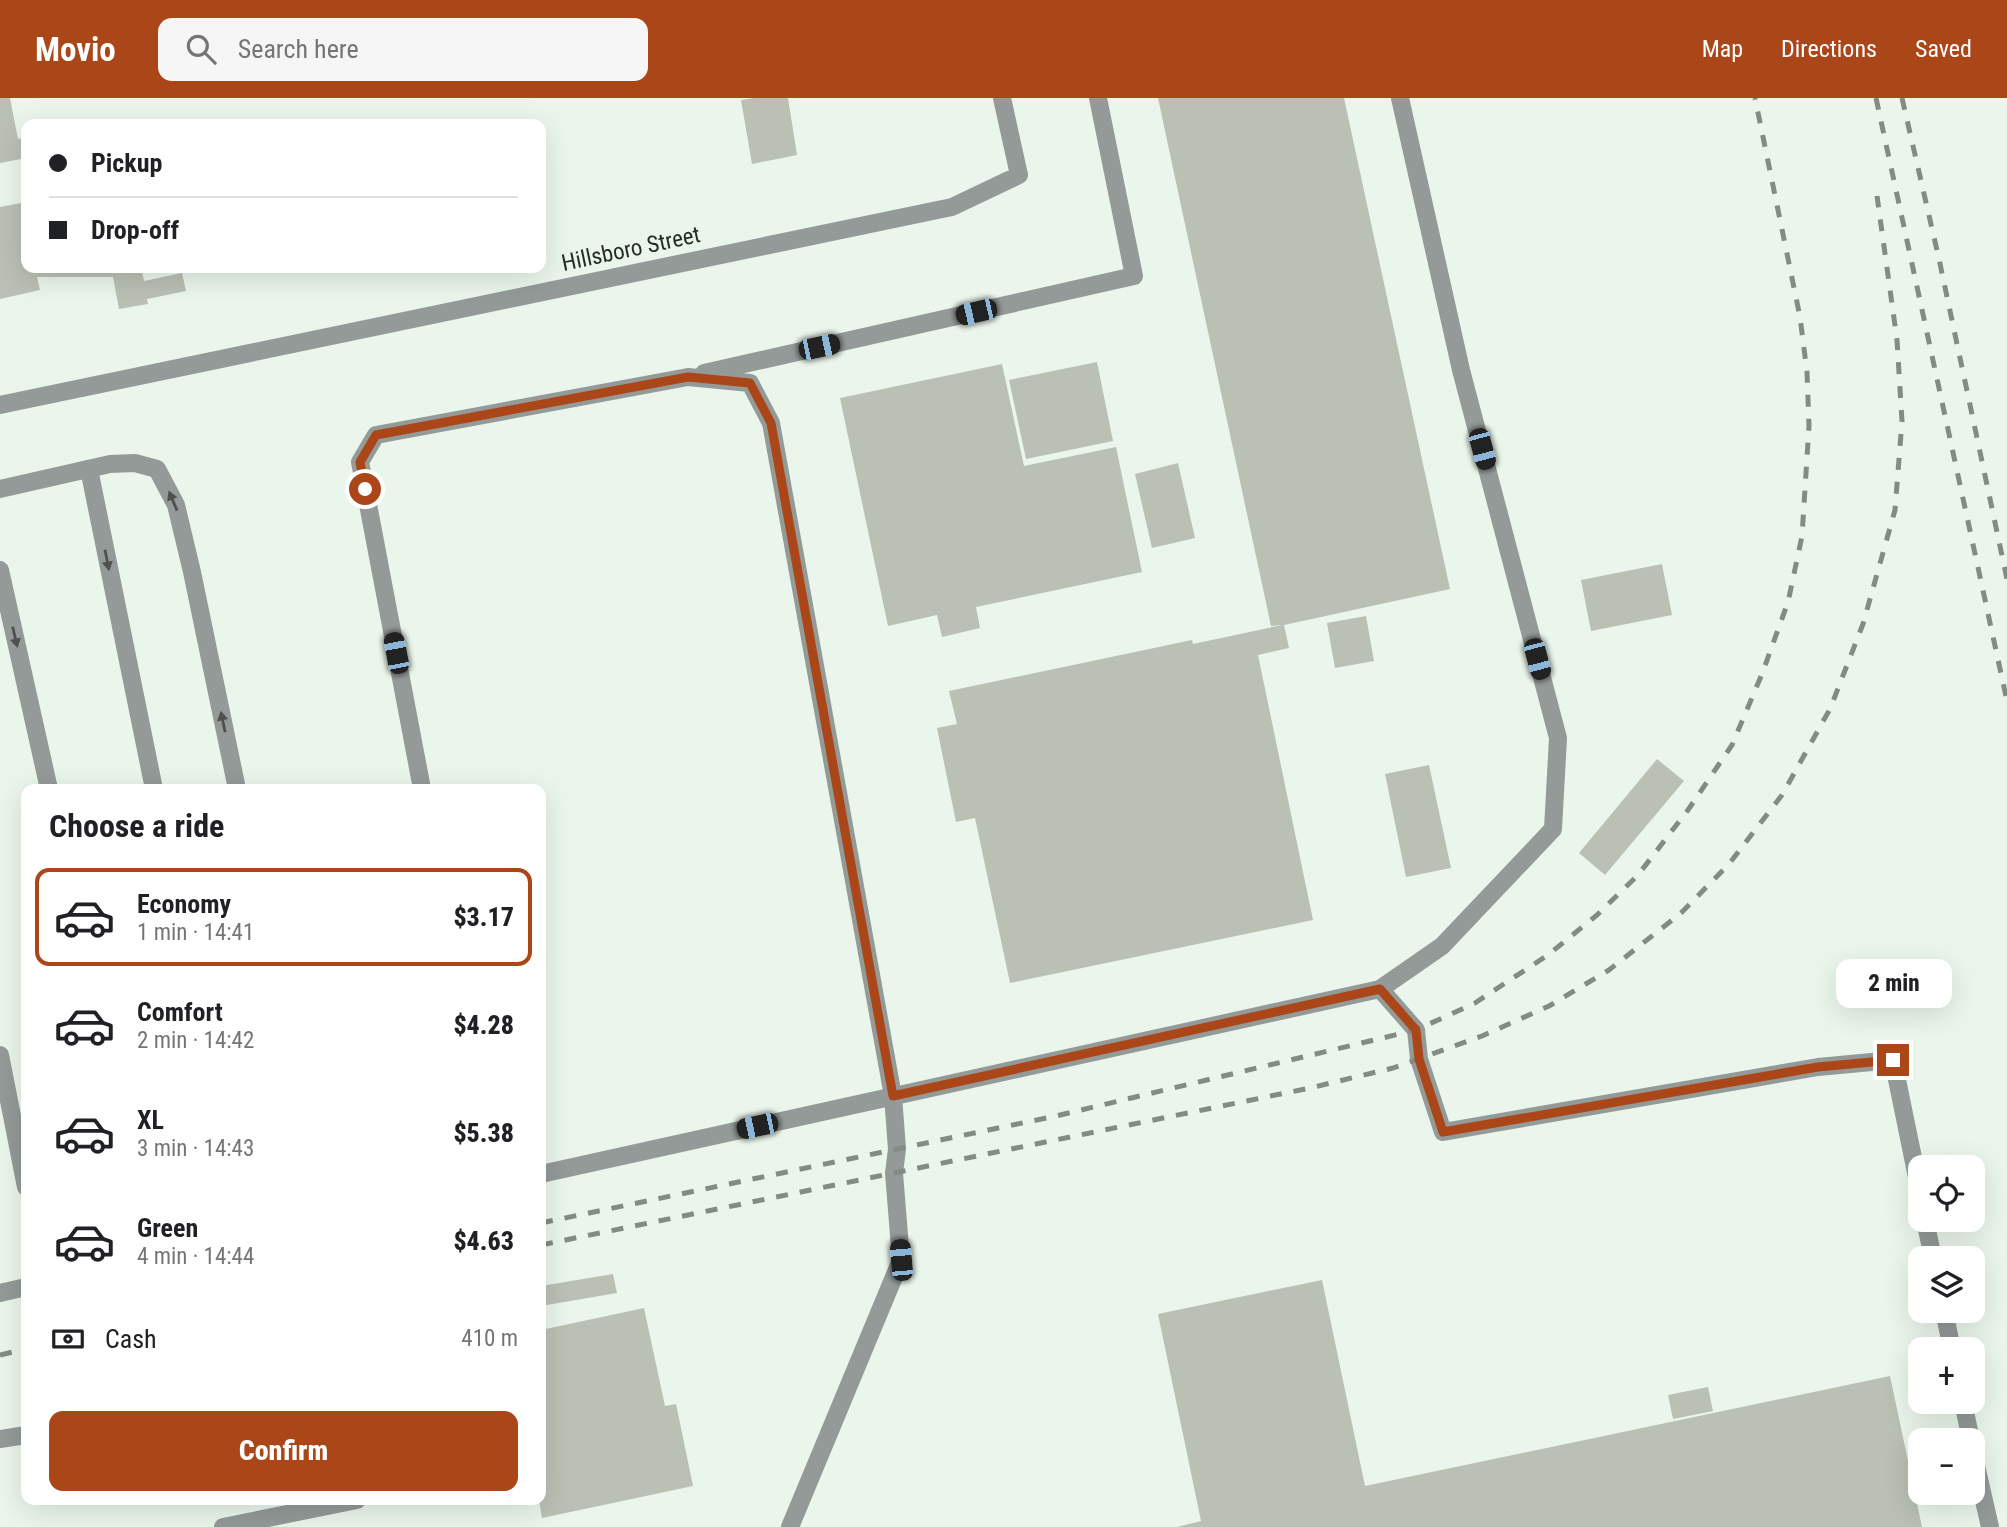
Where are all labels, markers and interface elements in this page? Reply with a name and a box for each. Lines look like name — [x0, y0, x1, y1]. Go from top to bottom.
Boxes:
search box — [158, 18, 648, 81]
text: Movio — [35, 30, 116, 69]
icon: search — [182, 30, 220, 68]
text: Search here — [238, 34, 359, 64]
text: Map — [1702, 35, 1743, 63]
text: Directions — [1781, 35, 1877, 63]
text: Saved — [1915, 35, 1972, 63]
text: Pickup — [91, 148, 162, 178]
text: Drop-off — [91, 215, 179, 245]
street label: Hillsboro Street — [559, 221, 703, 277]
car — [954, 297, 999, 327]
car — [797, 332, 842, 362]
car — [1467, 426, 1498, 472]
route start — [349, 473, 381, 505]
one-way arrow — [167, 491, 179, 511]
one-way arrow — [102, 549, 113, 571]
one-way arrow — [10, 626, 21, 648]
car — [382, 630, 411, 676]
car — [1522, 636, 1553, 682]
one-way arrow — [217, 711, 228, 733]
text: Choose a ride — [49, 807, 224, 845]
icon: car — [53, 886, 116, 949]
text: Economy — [137, 889, 231, 919]
text: $3.17 — [453, 902, 514, 932]
text: 1 min · 14:41 — [137, 919, 254, 946]
callout: 2 min — [1835, 958, 1951, 1007]
text: 2 min — [1868, 970, 1920, 997]
icon: car — [53, 994, 116, 1057]
text: Comfort — [137, 997, 223, 1027]
text: $4.28 — [453, 1010, 514, 1040]
text: 2 min · 14:42 — [137, 1027, 254, 1054]
route end — [1877, 1044, 1909, 1076]
icon: car — [53, 1102, 116, 1165]
text: XL — [137, 1105, 164, 1135]
car — [735, 1111, 780, 1141]
text: $5.38 — [453, 1118, 514, 1148]
text: 3 min · 14:43 — [137, 1135, 254, 1162]
map controls — [1908, 1155, 1985, 1505]
button: locate — [1908, 1155, 1985, 1232]
icon: car — [53, 1210, 116, 1273]
text: Green — [137, 1213, 198, 1243]
text: $4.63 — [453, 1226, 514, 1256]
car — [889, 1238, 914, 1282]
text: 4 min · 14:44 — [137, 1243, 254, 1270]
button: layers — [1908, 1246, 1985, 1323]
icon: cash — [49, 1320, 87, 1358]
text: Cash — [105, 1324, 157, 1354]
text: 410 m — [461, 1325, 518, 1352]
button: + — [1908, 1337, 1985, 1414]
button: Confirm — [49, 1411, 518, 1491]
button: − — [1908, 1428, 1985, 1505]

